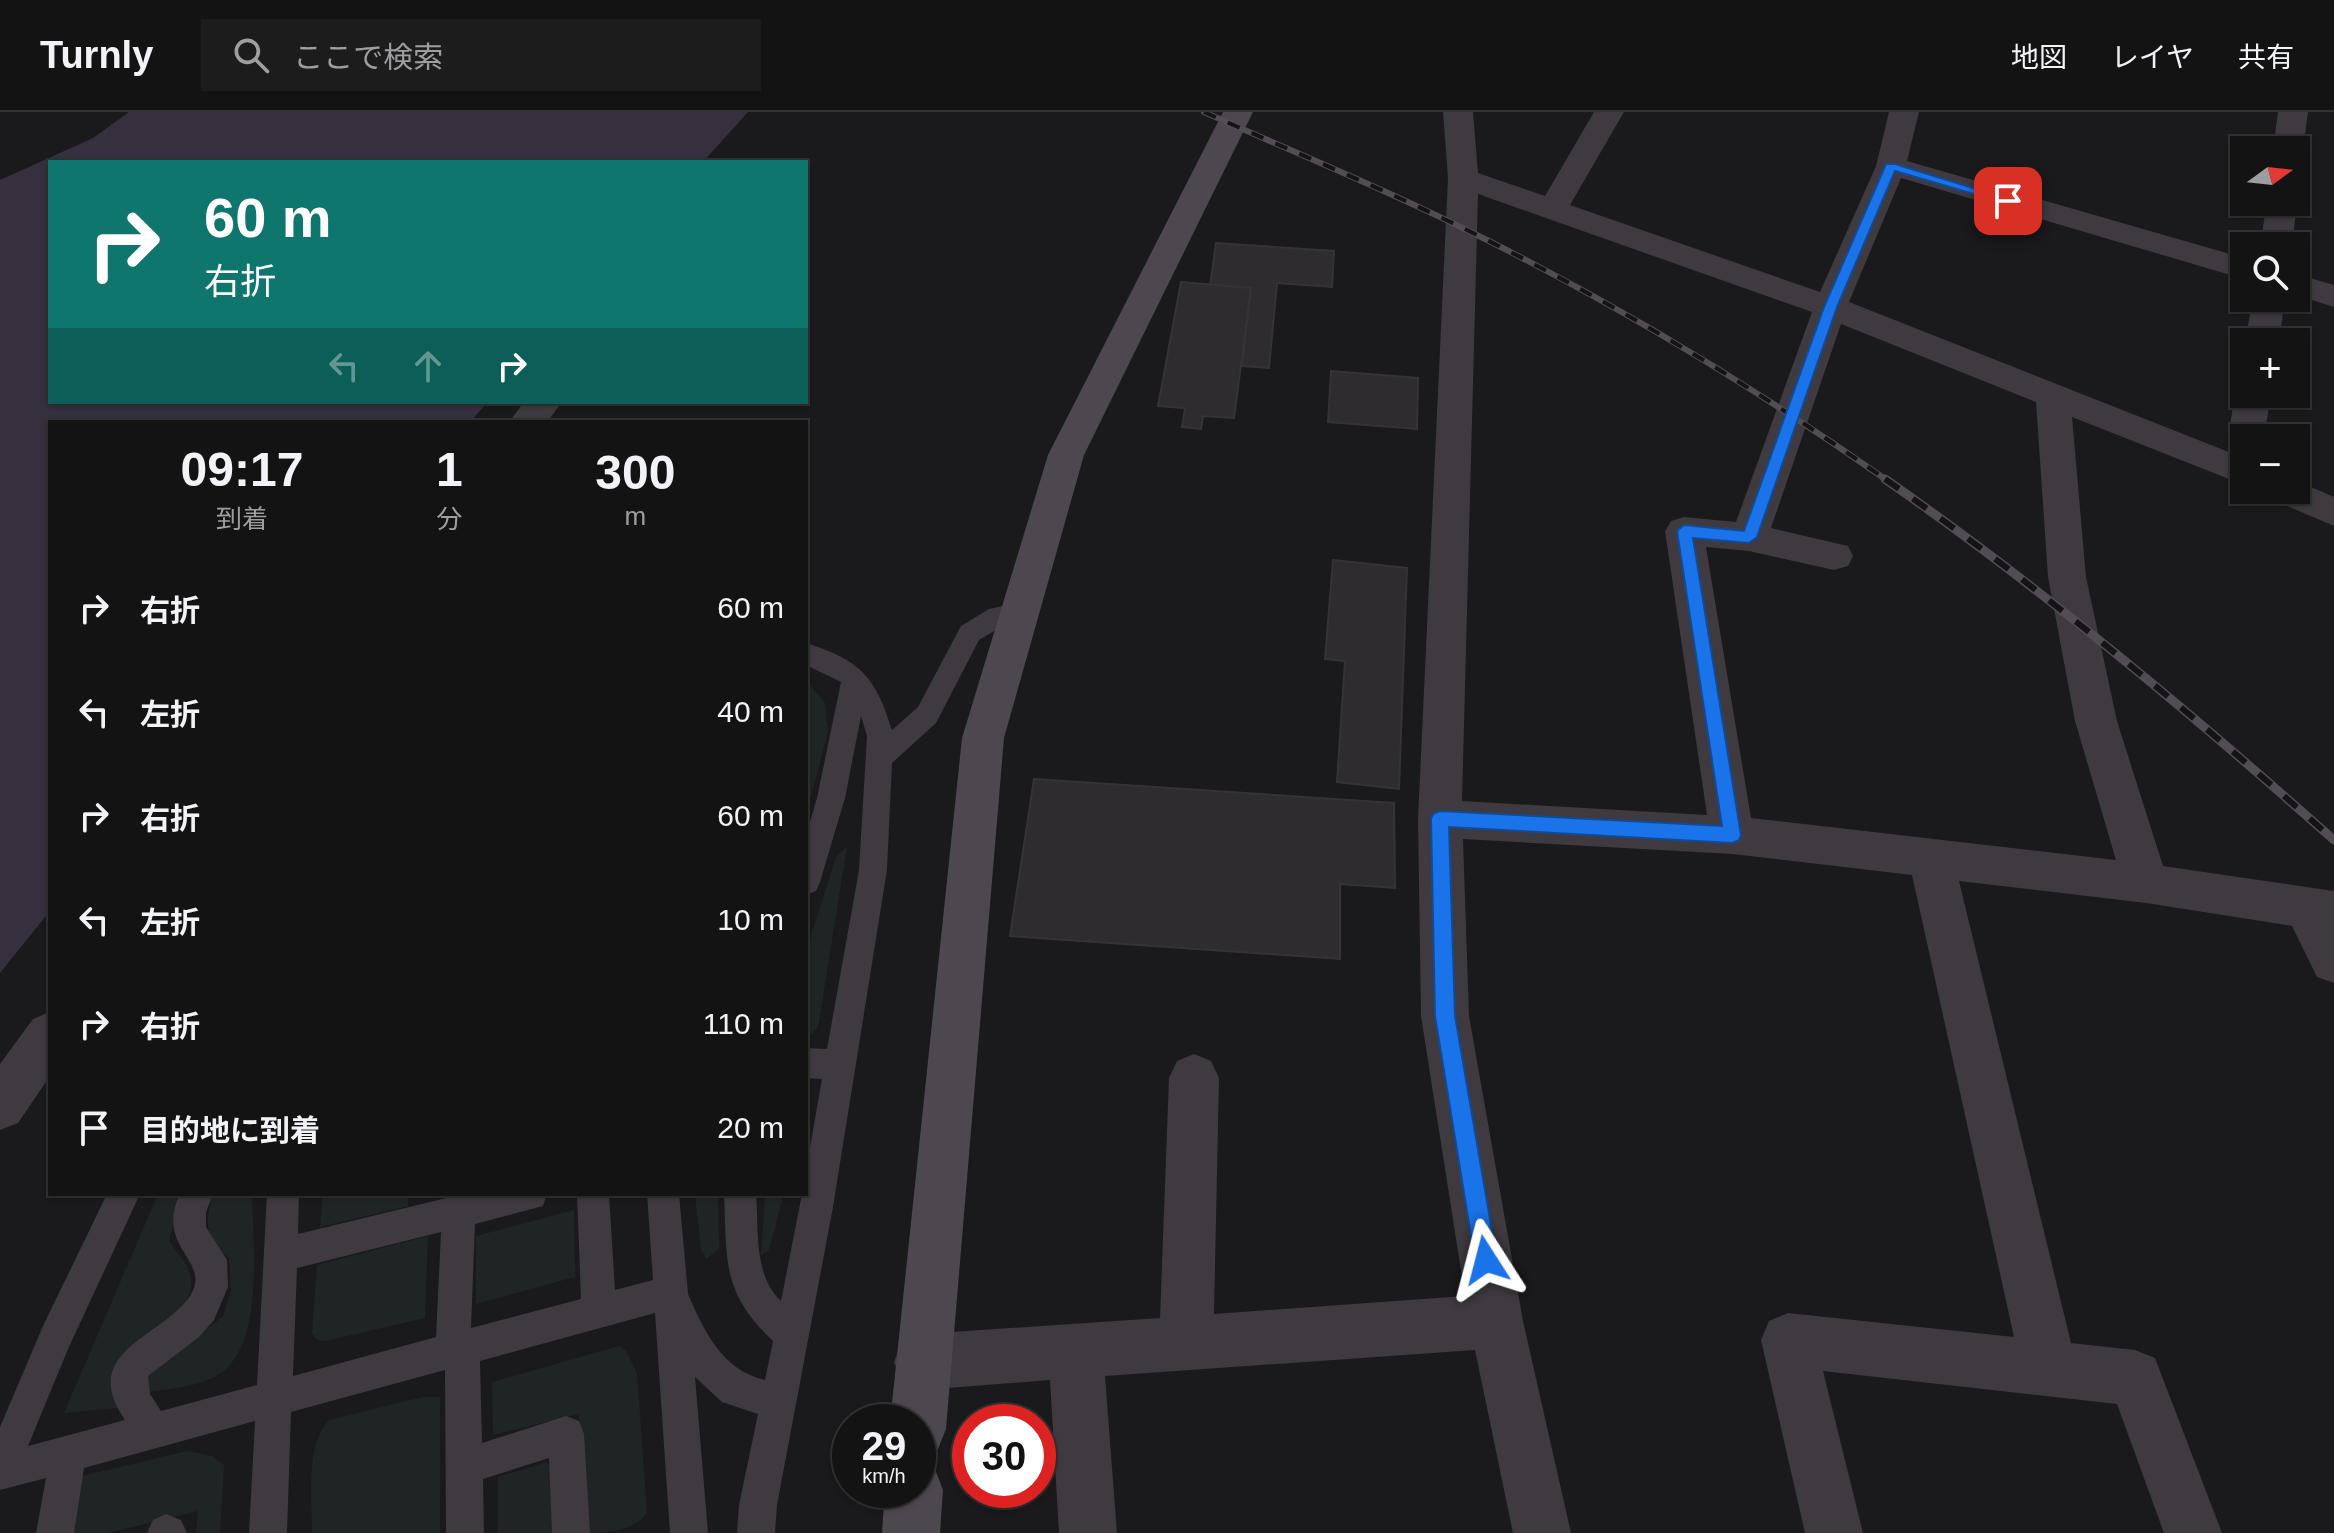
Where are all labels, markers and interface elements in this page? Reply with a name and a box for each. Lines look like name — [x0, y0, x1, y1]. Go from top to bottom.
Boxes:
search box — [201, 19, 761, 91]
icon: search — [229, 33, 273, 77]
text: Turnly — [40, 34, 153, 76]
text: ここで検索 — [293, 41, 443, 74]
text: 地図 — [2011, 42, 2067, 73]
text: レイヤ — [2111, 42, 2194, 73]
text: 共有 — [2238, 42, 2294, 73]
north arrow — [2230, 136, 2310, 216]
map controls — [2230, 136, 2310, 504]
pin — [1974, 167, 2042, 235]
icon: arrive — [1986, 179, 2030, 223]
text: 60 m — [204, 186, 332, 249]
icon: right — [72, 192, 176, 296]
button: search — [2230, 232, 2310, 312]
text: 右折 — [204, 261, 276, 302]
button: + — [2230, 328, 2310, 408]
icon: left — [322, 344, 366, 388]
icon: ahead — [406, 344, 450, 388]
icon: right — [490, 344, 534, 388]
button: − — [2230, 424, 2310, 504]
text: 09:17 — [181, 443, 303, 496]
text: 1 — [436, 443, 463, 496]
text: 300 — [595, 446, 675, 499]
text: m — [625, 501, 646, 531]
text: 到着 — [216, 504, 268, 534]
text: 分 — [436, 504, 462, 534]
icon: right — [72, 586, 116, 630]
text: 60 m — [717, 591, 784, 624]
text: 右折 — [140, 594, 200, 627]
icon: left — [72, 690, 116, 734]
text: 40 m — [717, 695, 784, 728]
text: 左折 — [140, 698, 200, 731]
icon: right — [72, 794, 116, 838]
text: 60 m — [717, 799, 784, 832]
text: 右折 — [140, 802, 200, 835]
icon: left — [72, 898, 116, 942]
text: 10 m — [717, 903, 784, 936]
text: 左折 — [140, 906, 200, 939]
icon: right — [72, 1002, 116, 1046]
text: 110 m — [703, 1007, 784, 1040]
text: 右折 — [140, 1010, 200, 1043]
icon: arrive — [72, 1106, 116, 1150]
text: 20 m — [717, 1111, 784, 1144]
text: 目的地に到着 — [140, 1114, 320, 1147]
position arrow — [1444, 1218, 1528, 1302]
speed limit sign: 30 — [952, 1404, 1056, 1508]
text: 29 — [862, 1424, 906, 1468]
text: km/h — [862, 1465, 906, 1487]

